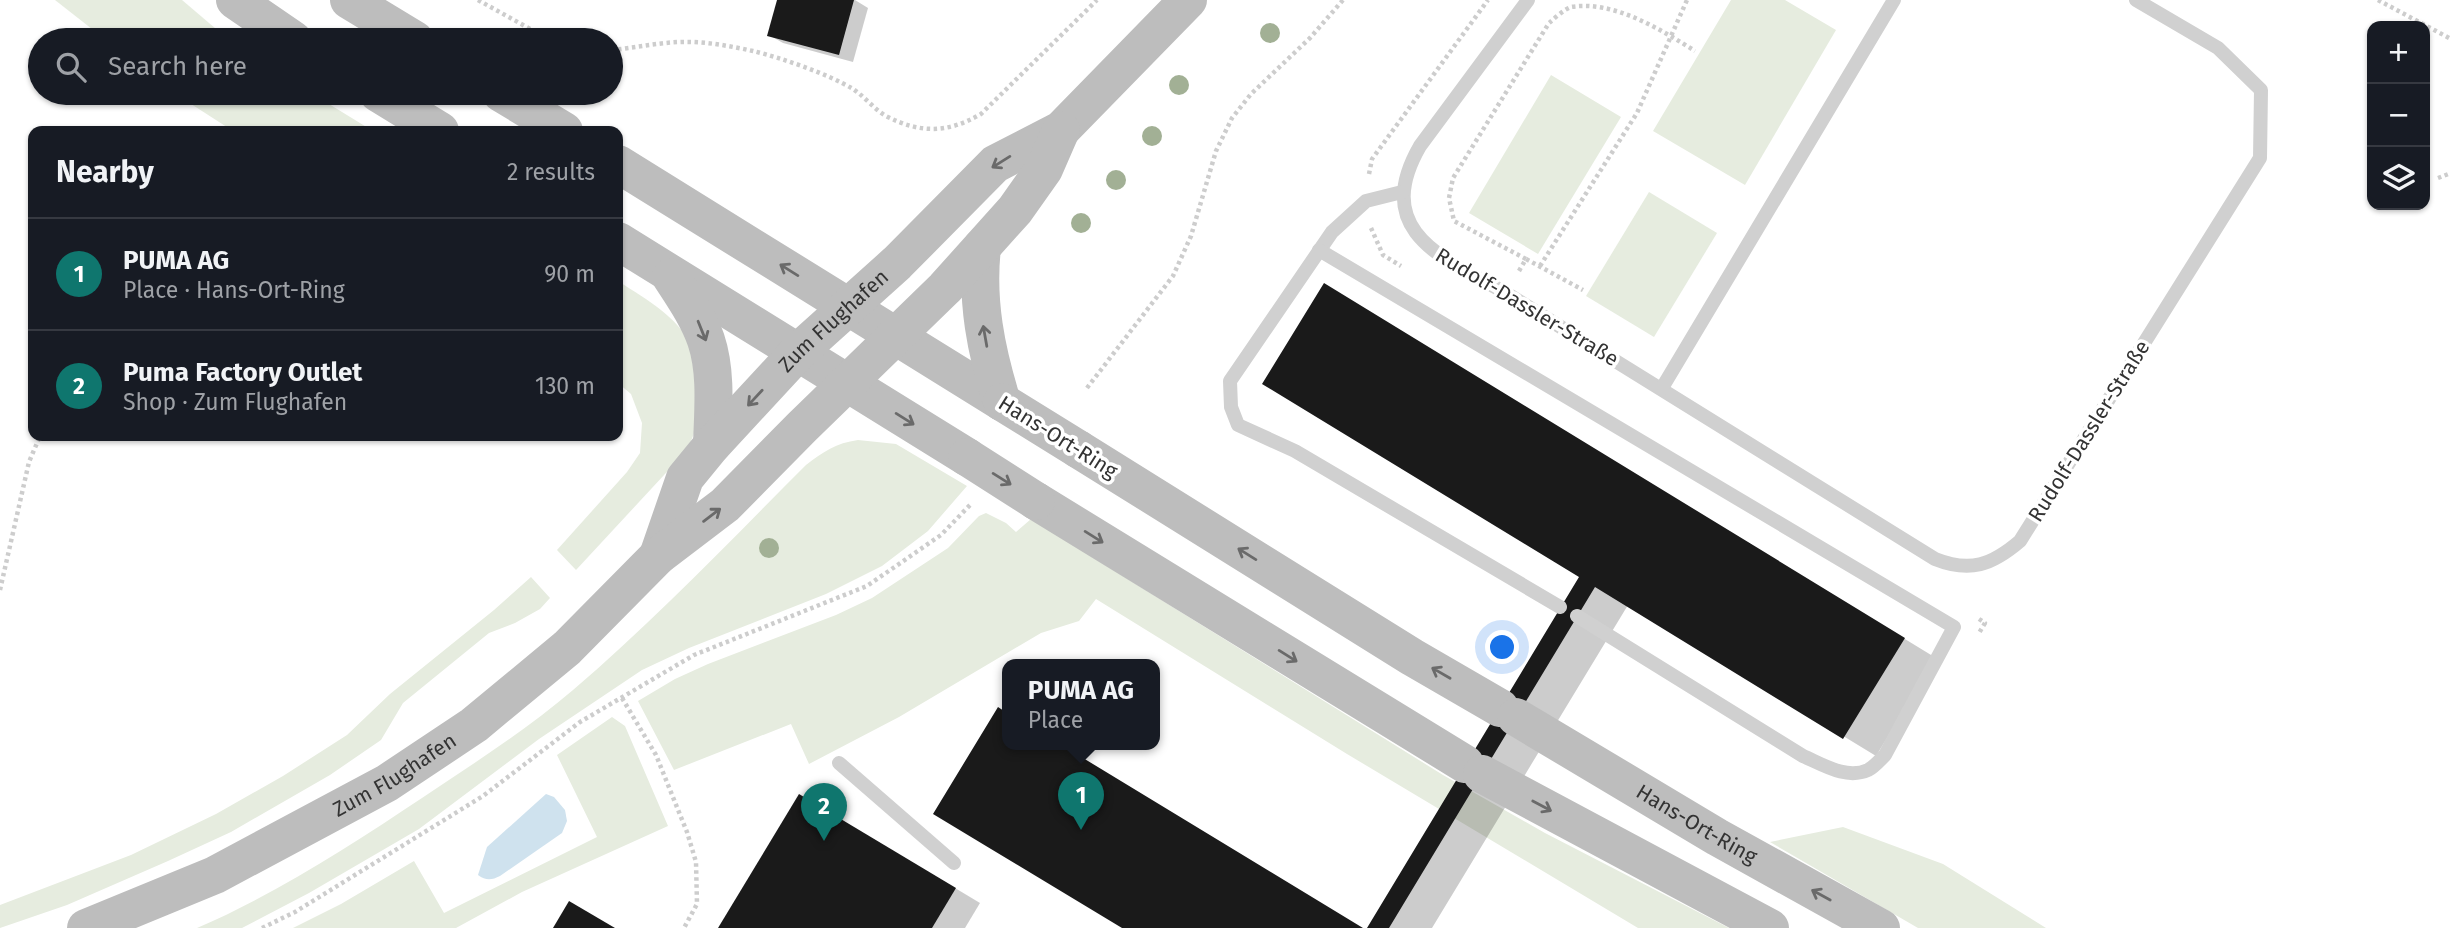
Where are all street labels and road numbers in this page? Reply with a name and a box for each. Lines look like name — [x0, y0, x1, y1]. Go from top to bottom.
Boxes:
street label: Rudolf-Dassler-Straße — [1431, 242, 1623, 372]
street label: Zum Flughafen — [773, 264, 894, 378]
street label: Rudolf-Dassler-Straße — [2023, 335, 2155, 527]
street label: Hans-Ort-Ring — [994, 390, 1123, 484]
street label: Zum Flughafen — [328, 728, 461, 823]
street label: Hans-Ort-Ring — [1631, 779, 1762, 870]

